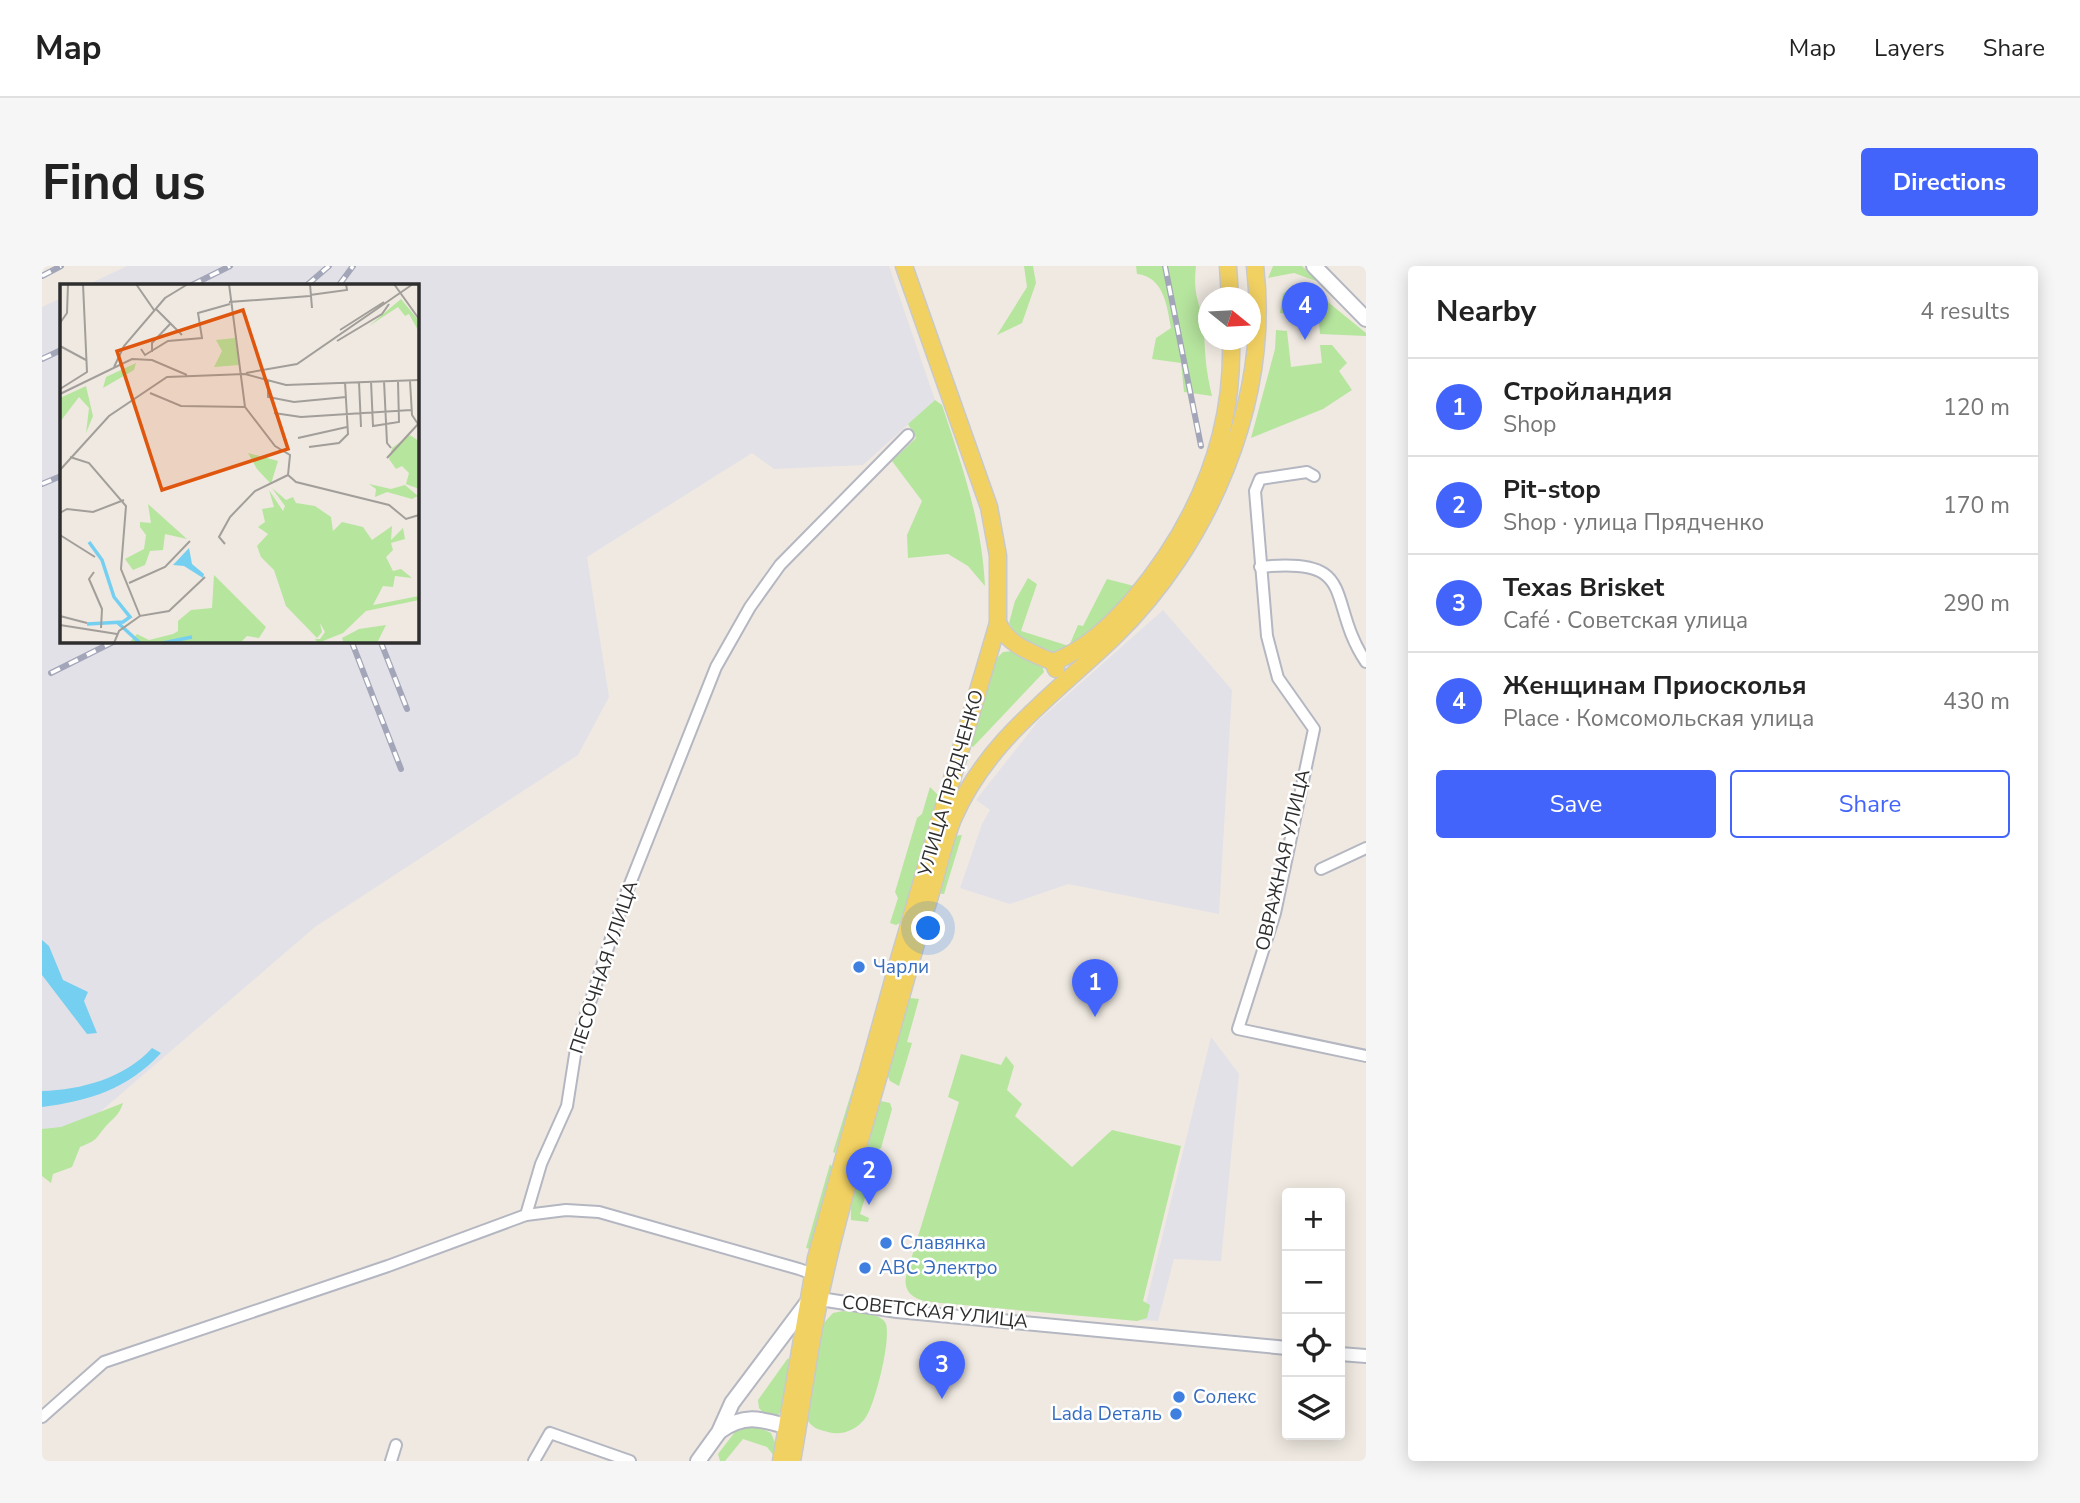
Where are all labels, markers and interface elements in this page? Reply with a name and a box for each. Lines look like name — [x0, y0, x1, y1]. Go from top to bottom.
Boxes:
text: Map — [35, 26, 102, 71]
text: Map — [1789, 32, 1836, 64]
text: Layers — [1874, 32, 1945, 64]
text: Share — [1983, 32, 2045, 64]
button: Directions — [1861, 148, 2038, 216]
text: Find us — [42, 149, 206, 216]
pin: 4 — [1282, 282, 1328, 340]
inset map — [60, 284, 418, 642]
north arrow — [1198, 287, 1261, 350]
text: Nearby — [1436, 291, 1536, 332]
text: 4 results — [1920, 296, 2010, 327]
text: Стройландия — [1503, 374, 1672, 409]
text: 1 — [1452, 392, 1466, 423]
text: 120 m — [1943, 392, 2010, 423]
text: Shop — [1503, 409, 1556, 440]
text: Pit-stop — [1503, 472, 1601, 507]
text: 2 — [1452, 490, 1466, 521]
text: 170 m — [1943, 490, 2010, 521]
text: Shop · улица Прядченко — [1503, 507, 1764, 538]
text: Texas Brisket — [1503, 570, 1664, 605]
text: 3 — [1452, 588, 1466, 619]
text: 290 m — [1943, 588, 2010, 619]
text: Café · Советская улица — [1503, 605, 1748, 636]
text: Женщинам Приосколья — [1503, 668, 1807, 703]
text: 4 — [1452, 686, 1466, 717]
text: 430 m — [1943, 686, 2010, 717]
street label: УЛИЦА ПРЯДЧЕНКО — [912, 687, 990, 880]
text: Place · Комсомольская улица — [1503, 703, 1814, 734]
street label: ОВРАЖНАЯ УЛИЦА — [1249, 767, 1317, 953]
button: Save — [1436, 770, 1716, 838]
button: Share — [1730, 770, 2010, 838]
street label: ПЕСОЧНАЯ УЛИЦА — [564, 877, 644, 1057]
your location — [911, 911, 945, 945]
place label: Чарли — [873, 954, 929, 980]
marker: Чарли — [851, 959, 867, 975]
pin: 1 — [1072, 959, 1118, 1017]
pin: 2 — [846, 1147, 892, 1205]
map controls — [1282, 1188, 1345, 1440]
button: + — [1282, 1188, 1345, 1251]
place label: Славянка — [900, 1230, 986, 1256]
marker: Славянка — [878, 1235, 894, 1251]
button: − — [1282, 1251, 1345, 1314]
place label: АВС Электро — [879, 1255, 998, 1281]
marker: АВС Электро — [857, 1260, 873, 1276]
street label: СОВЕТСКАЯ УЛИЦА — [841, 1289, 1029, 1335]
button: locate — [1282, 1314, 1345, 1377]
pin: 3 — [919, 1341, 965, 1399]
button: layers — [1282, 1377, 1345, 1440]
place label: Солекс — [1193, 1384, 1256, 1410]
marker: Солекс — [1171, 1389, 1187, 1405]
place label: Lada Dеталь — [1051, 1401, 1162, 1427]
marker: Lada Dеталь — [1168, 1406, 1184, 1422]

